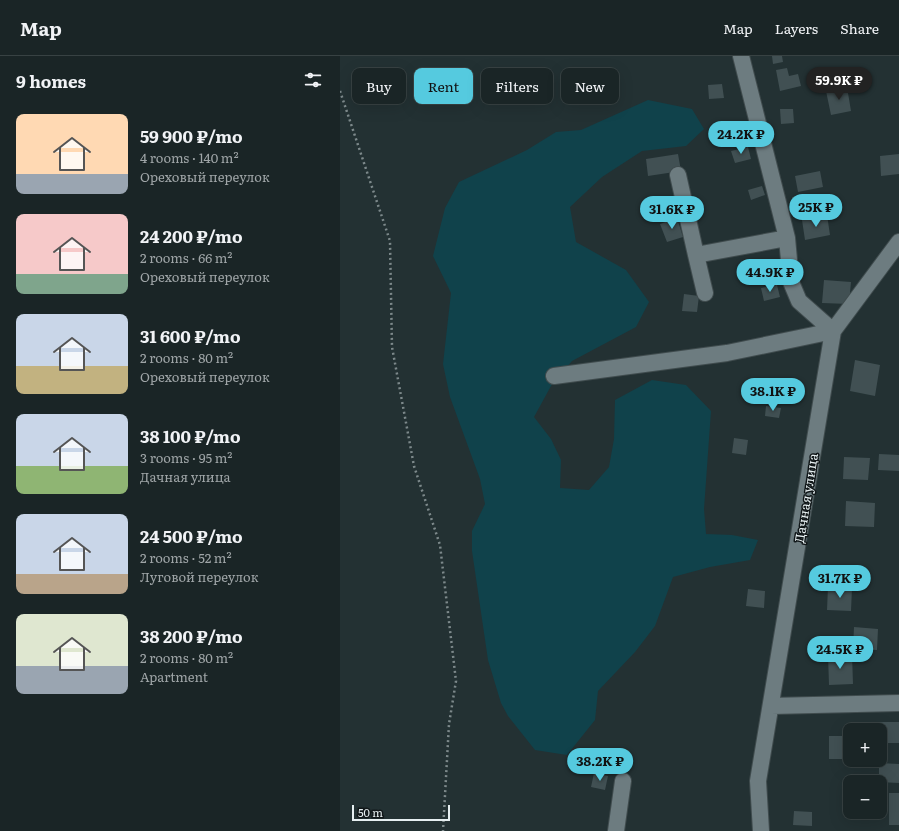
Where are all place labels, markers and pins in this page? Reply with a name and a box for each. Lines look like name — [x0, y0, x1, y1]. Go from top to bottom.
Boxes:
pin: 59.9K ₽ — [802, 67, 876, 101]
pin: 24.2K ₽ — [704, 121, 778, 155]
pin: 25K ₽ — [788, 194, 844, 228]
pin: 31.6K ₽ — [635, 196, 709, 230]
pin: 44.9K ₽ — [733, 259, 807, 293]
pin: 38.1K ₽ — [736, 378, 810, 412]
pin: 31.7K ₽ — [803, 565, 877, 599]
pin: 24.5K ₽ — [803, 636, 877, 670]
pin: 38.2K ₽ — [563, 748, 637, 782]

